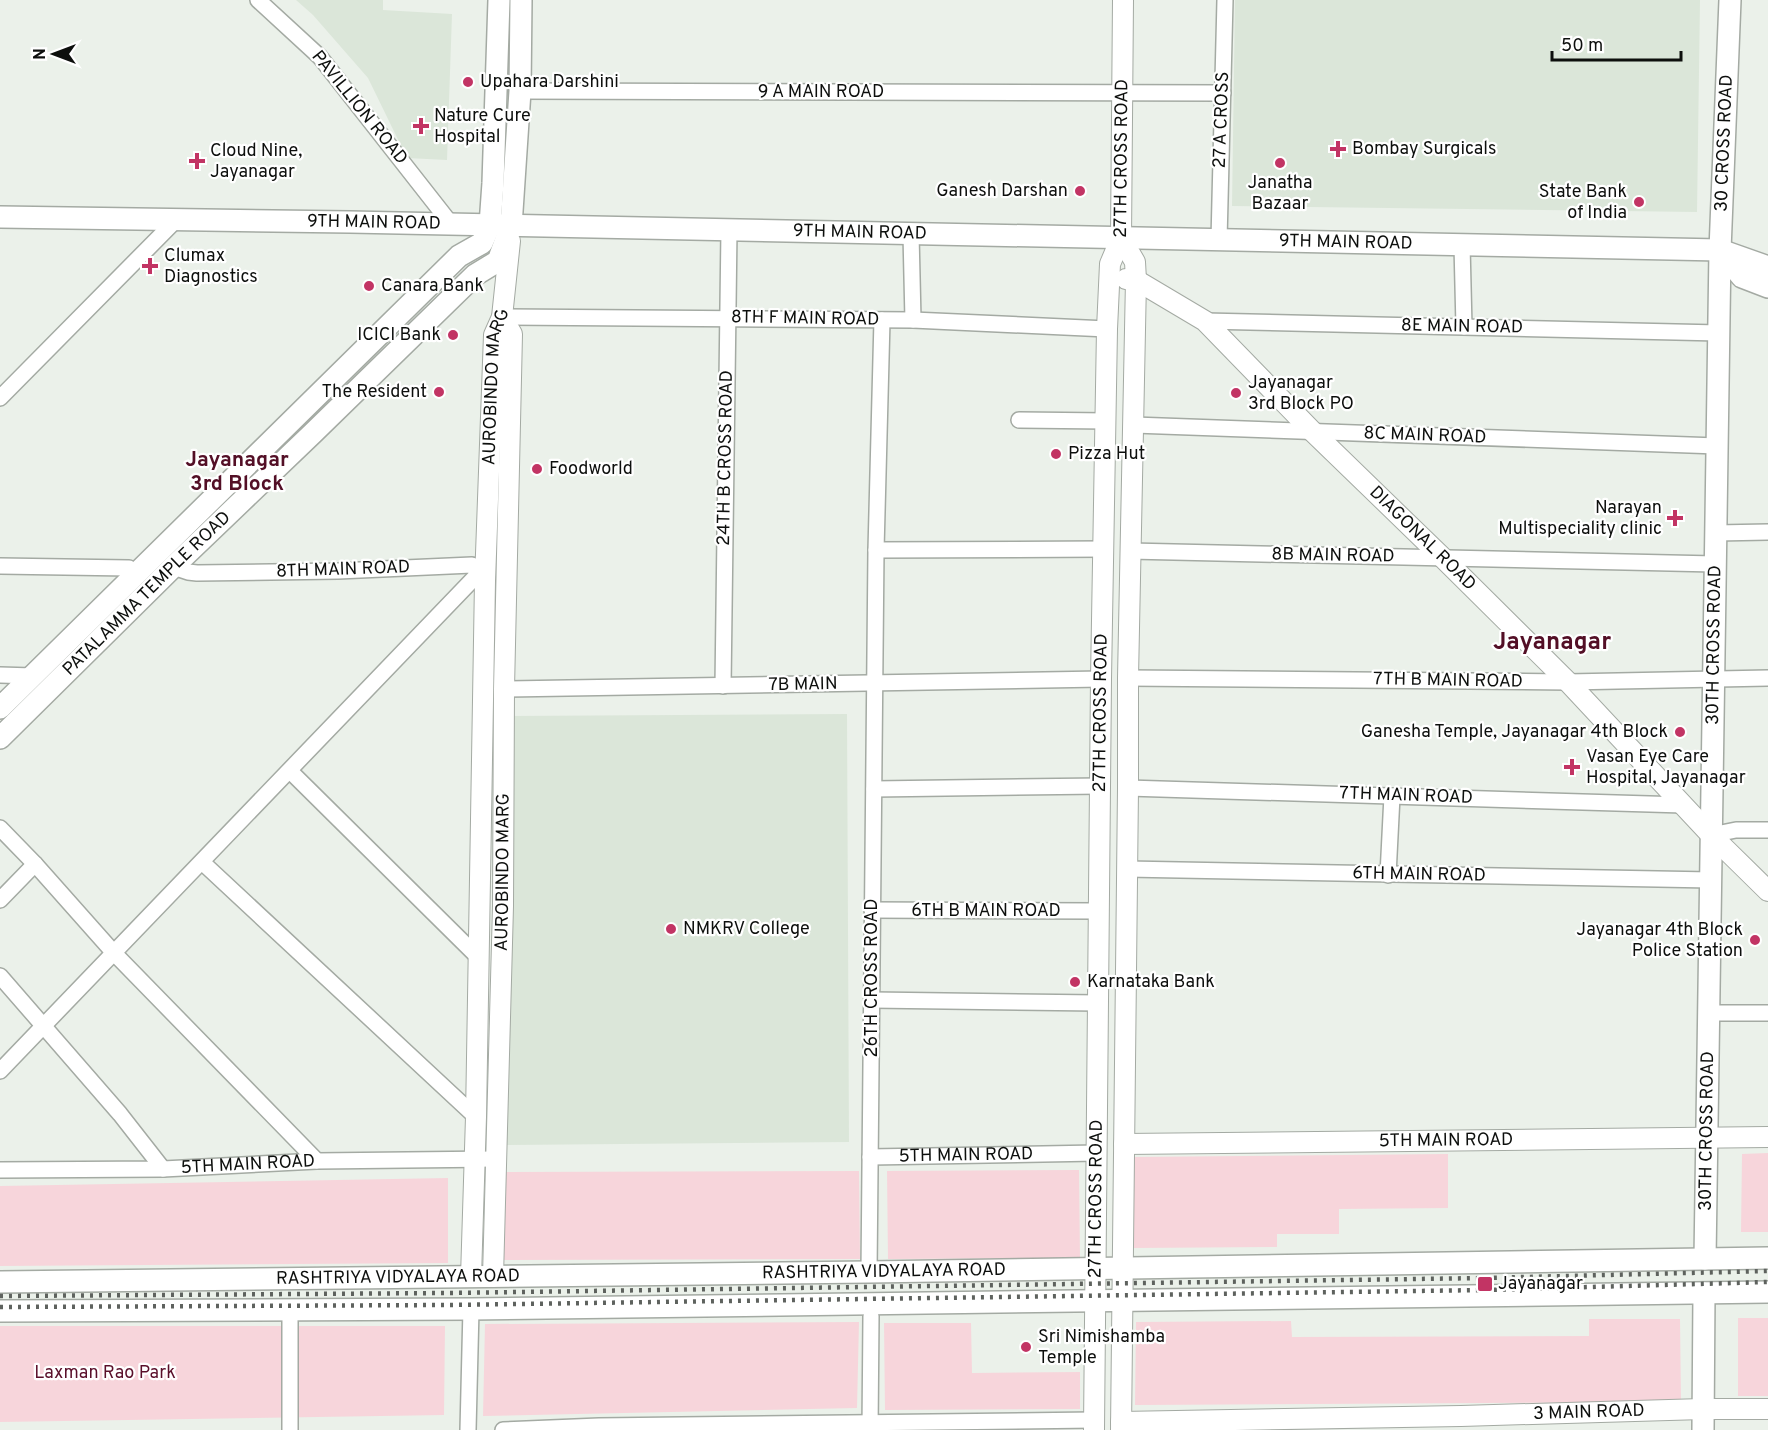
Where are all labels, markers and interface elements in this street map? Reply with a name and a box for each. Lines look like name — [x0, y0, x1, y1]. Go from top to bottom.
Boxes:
north arrow — [24, 24, 84, 84]
scale bar — [1552, 24, 1681, 62]
text: 50 m — [1561, 35, 1603, 58]
street label: PAVILLION ROAD — [306, 46, 412, 170]
text: N — [31, 48, 51, 60]
place label: Upahara Darshini — [480, 71, 619, 94]
street label: 27 A CROSS — [1209, 71, 1235, 169]
street label: 30 CROSS ROAD — [1710, 74, 1739, 212]
marker: Upahara Darshini — [461, 75, 475, 89]
street label: 27TH CROSS ROAD — [1110, 79, 1134, 238]
street label: 9 A MAIN ROAD — [758, 81, 884, 104]
place label: Nature Cure Hospital — [434, 105, 531, 149]
marker: Nature Cure Hospital — [412, 117, 430, 135]
place label: Bombay Surgicals — [1352, 138, 1496, 161]
place label: Cloud Nine, Jayanagar — [210, 140, 302, 184]
marker: Bombay Surgicals — [1329, 140, 1347, 158]
marker: Cloud Nine, Jayanagar — [188, 152, 206, 170]
marker: Janatha Bazaar — [1273, 156, 1287, 170]
place label: Janatha Bazaar — [1247, 172, 1313, 216]
place label: Ganesh Darshan — [936, 180, 1068, 203]
place label: State Bank of India — [1539, 181, 1627, 225]
marker: Ganesh Darshan — [1073, 184, 1087, 198]
marker: State Bank of India — [1632, 195, 1646, 209]
street label: 9TH MAIN ROAD — [307, 210, 441, 235]
street label: 9TH MAIN ROAD — [793, 220, 927, 245]
street label: 9TH MAIN ROAD — [1279, 229, 1413, 255]
place label: Clumax Diagnostics — [164, 245, 258, 289]
marker: Clumax Diagnostics — [141, 257, 159, 275]
place label: Canara Bank — [381, 275, 484, 298]
marker: Canara Bank — [362, 279, 376, 293]
street label: 8TH F MAIN ROAD — [731, 306, 879, 332]
street label: AUROBINDO MARG — [478, 308, 514, 466]
street label: 8E MAIN ROAD — [1401, 314, 1523, 340]
place label: ICICI Bank — [357, 324, 441, 347]
marker: ICICI Bank — [446, 328, 460, 342]
street label: 24TH B CROSS ROAD — [713, 370, 739, 546]
place label: Jayanagar 3rd Block PO — [1248, 372, 1354, 416]
place label: The Resident — [322, 381, 427, 404]
marker: The Resident — [432, 385, 446, 399]
marker: Jayanagar 3rd Block PO — [1229, 386, 1243, 400]
street label: 8C MAIN ROAD — [1363, 422, 1487, 450]
place label: Pizza Hut — [1068, 443, 1145, 466]
district label: Jayanagar 3rd Block — [185, 447, 289, 498]
marker: Pizza Hut — [1049, 447, 1063, 461]
place label: Foodworld — [549, 458, 633, 481]
marker: Foodworld — [530, 462, 544, 476]
street label: DIAGONAL ROAD — [1364, 481, 1481, 596]
place label: Narayan Multispeciality clinic — [1498, 497, 1662, 541]
street label: PATALAMMA TEMPLE ROAD — [58, 506, 236, 681]
marker: Narayan Multispeciality clinic — [1666, 509, 1684, 527]
street label: 8B MAIN ROAD — [1271, 543, 1395, 569]
street label: 8TH MAIN ROAD — [276, 556, 410, 584]
street label: 30TH CROSS ROAD — [1701, 565, 1727, 725]
district label: Jayanagar — [1493, 628, 1611, 658]
street label: 27TH CROSS ROAD — [1088, 633, 1113, 793]
street label: 7TH B MAIN ROAD — [1373, 668, 1523, 694]
street label: 7B MAIN — [768, 673, 838, 697]
place label: Ganesha Temple, Jayanagar 4th Block — [1361, 721, 1668, 744]
marker: Ganesha Temple, Jayanagar 4th Block — [1673, 725, 1687, 739]
place label: Vasan Eye Care Hospital, Jayanagar — [1586, 746, 1746, 790]
marker: Vasan Eye Care Hospital, Jayanagar — [1563, 758, 1581, 776]
street label: 7TH MAIN ROAD — [1339, 782, 1473, 810]
street label: AUROBINDO MARG — [490, 793, 515, 952]
street label: 6TH MAIN ROAD — [1352, 862, 1486, 888]
street label: 26TH CROSS ROAD — [861, 899, 884, 1057]
street label: 6TH B MAIN ROAD — [911, 900, 1061, 923]
place label: NMKRV College — [683, 918, 810, 941]
place label: Jayanagar 4th Block Police Station — [1576, 919, 1743, 963]
marker: NMKRV College — [664, 922, 678, 936]
marker: Jayanagar 4th Block Police Station — [1748, 933, 1762, 947]
place label: Karnataka Bank — [1087, 971, 1215, 994]
marker: Karnataka Bank — [1068, 975, 1082, 989]
street label: 30TH CROSS ROAD — [1694, 1051, 1720, 1211]
street label: 27TH CROSS ROAD — [1084, 1119, 1108, 1279]
street label: 5TH MAIN ROAD — [1379, 1128, 1513, 1153]
street label: 5TH MAIN ROAD — [898, 1143, 1034, 1168]
street label: 5TH MAIN ROAD — [180, 1150, 316, 1180]
street label: RASHTRIYA VIDYALAYA ROAD — [762, 1258, 1006, 1285]
street label: RASHTRIYA VIDYALAYA ROAD — [276, 1265, 520, 1290]
place label: Jayanagar — [1498, 1273, 1583, 1296]
marker: Jayanagar — [1476, 1275, 1494, 1293]
place label: Sri Nimishamba Temple — [1038, 1326, 1165, 1370]
marker: Sri Nimishamba Temple — [1019, 1340, 1033, 1354]
park label: Laxman Rao Park — [34, 1362, 176, 1385]
street label: 3 MAIN ROAD — [1533, 1399, 1645, 1425]

